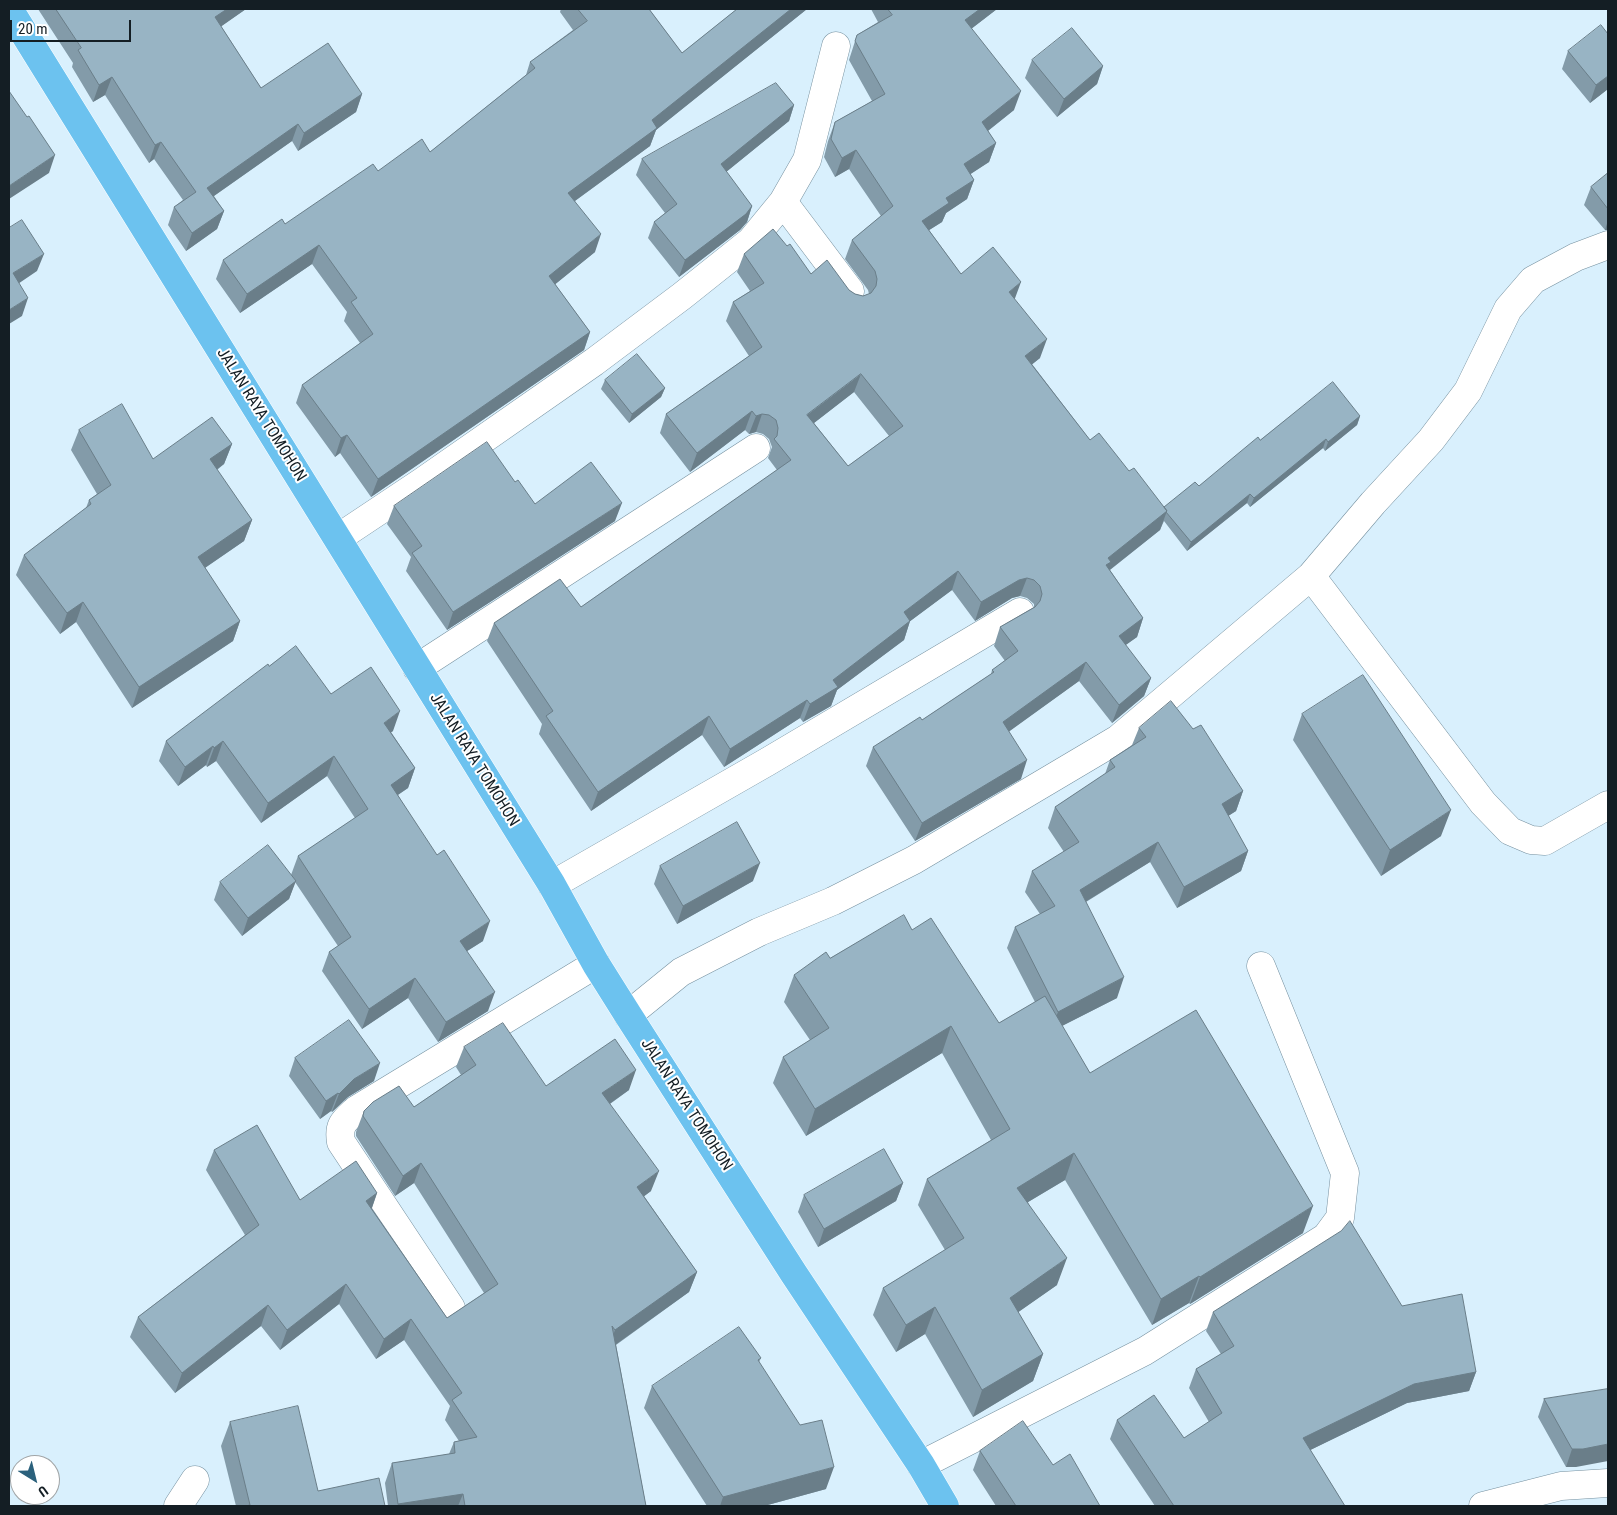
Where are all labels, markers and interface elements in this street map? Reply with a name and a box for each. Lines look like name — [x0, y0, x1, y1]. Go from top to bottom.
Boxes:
scale bar — [12, 10, 134, 42]
text: 20 m — [18, 20, 48, 38]
street label: JALAN RAYA TOMOHON — [212, 345, 310, 485]
street label: JALAN RAYA TOMOHON — [425, 690, 523, 830]
street label: JALAN RAYA TOMOHON — [636, 1035, 736, 1175]
north arrow — [10, 1455, 60, 1505]
text: U — [35, 1483, 51, 1500]

